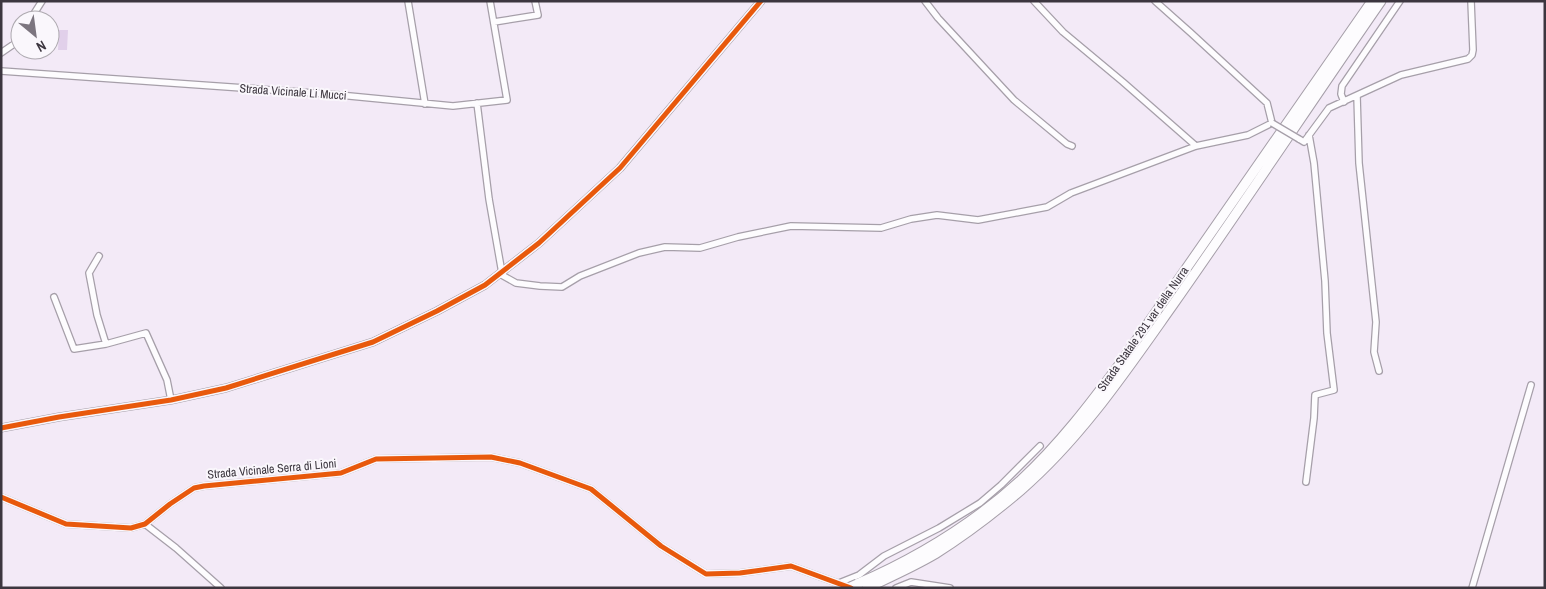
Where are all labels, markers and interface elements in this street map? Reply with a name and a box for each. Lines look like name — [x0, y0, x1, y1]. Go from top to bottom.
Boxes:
north arrow — [10, 10, 60, 60]
text: N — [33, 36, 49, 56]
street label: Strada Vicinale Li Mucci — [239, 80, 347, 104]
street label: Strada Statale 291 var della Nurra — [1094, 263, 1193, 395]
street label: Strada Vicinale Serra di Lioni — [207, 455, 337, 483]

